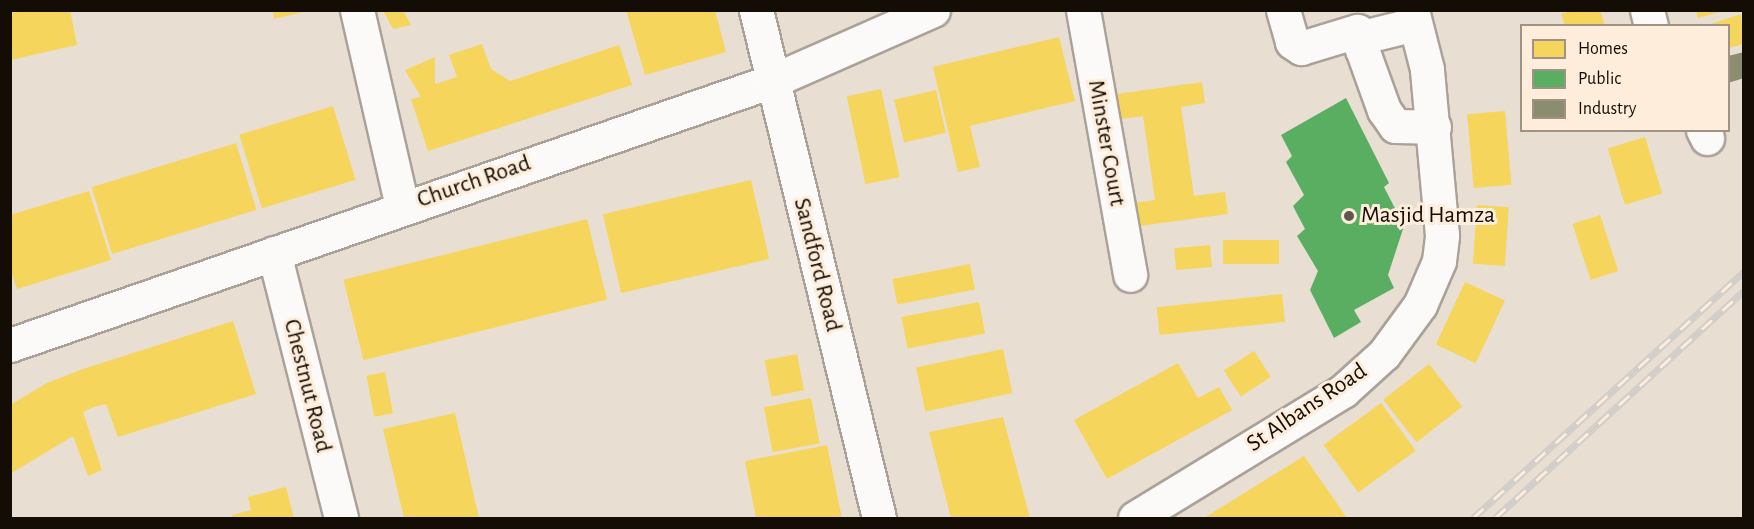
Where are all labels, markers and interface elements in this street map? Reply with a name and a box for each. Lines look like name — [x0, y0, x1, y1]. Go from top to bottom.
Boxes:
legend — [1520, 24, 1730, 132]
text: Homes — [1578, 40, 1628, 58]
text: Public — [1578, 70, 1621, 88]
street label: Minster Court — [1081, 78, 1131, 208]
text: Industry — [1578, 100, 1637, 118]
street label: Church Road — [413, 149, 535, 215]
street label: Sandford Road — [786, 195, 848, 335]
place label: Masjid Hamza — [1361, 202, 1495, 230]
marker: Masjid Hamza — [1342, 209, 1356, 223]
street label: Chestnut Road — [277, 316, 337, 456]
street label: St Albans Road — [1241, 357, 1373, 459]

